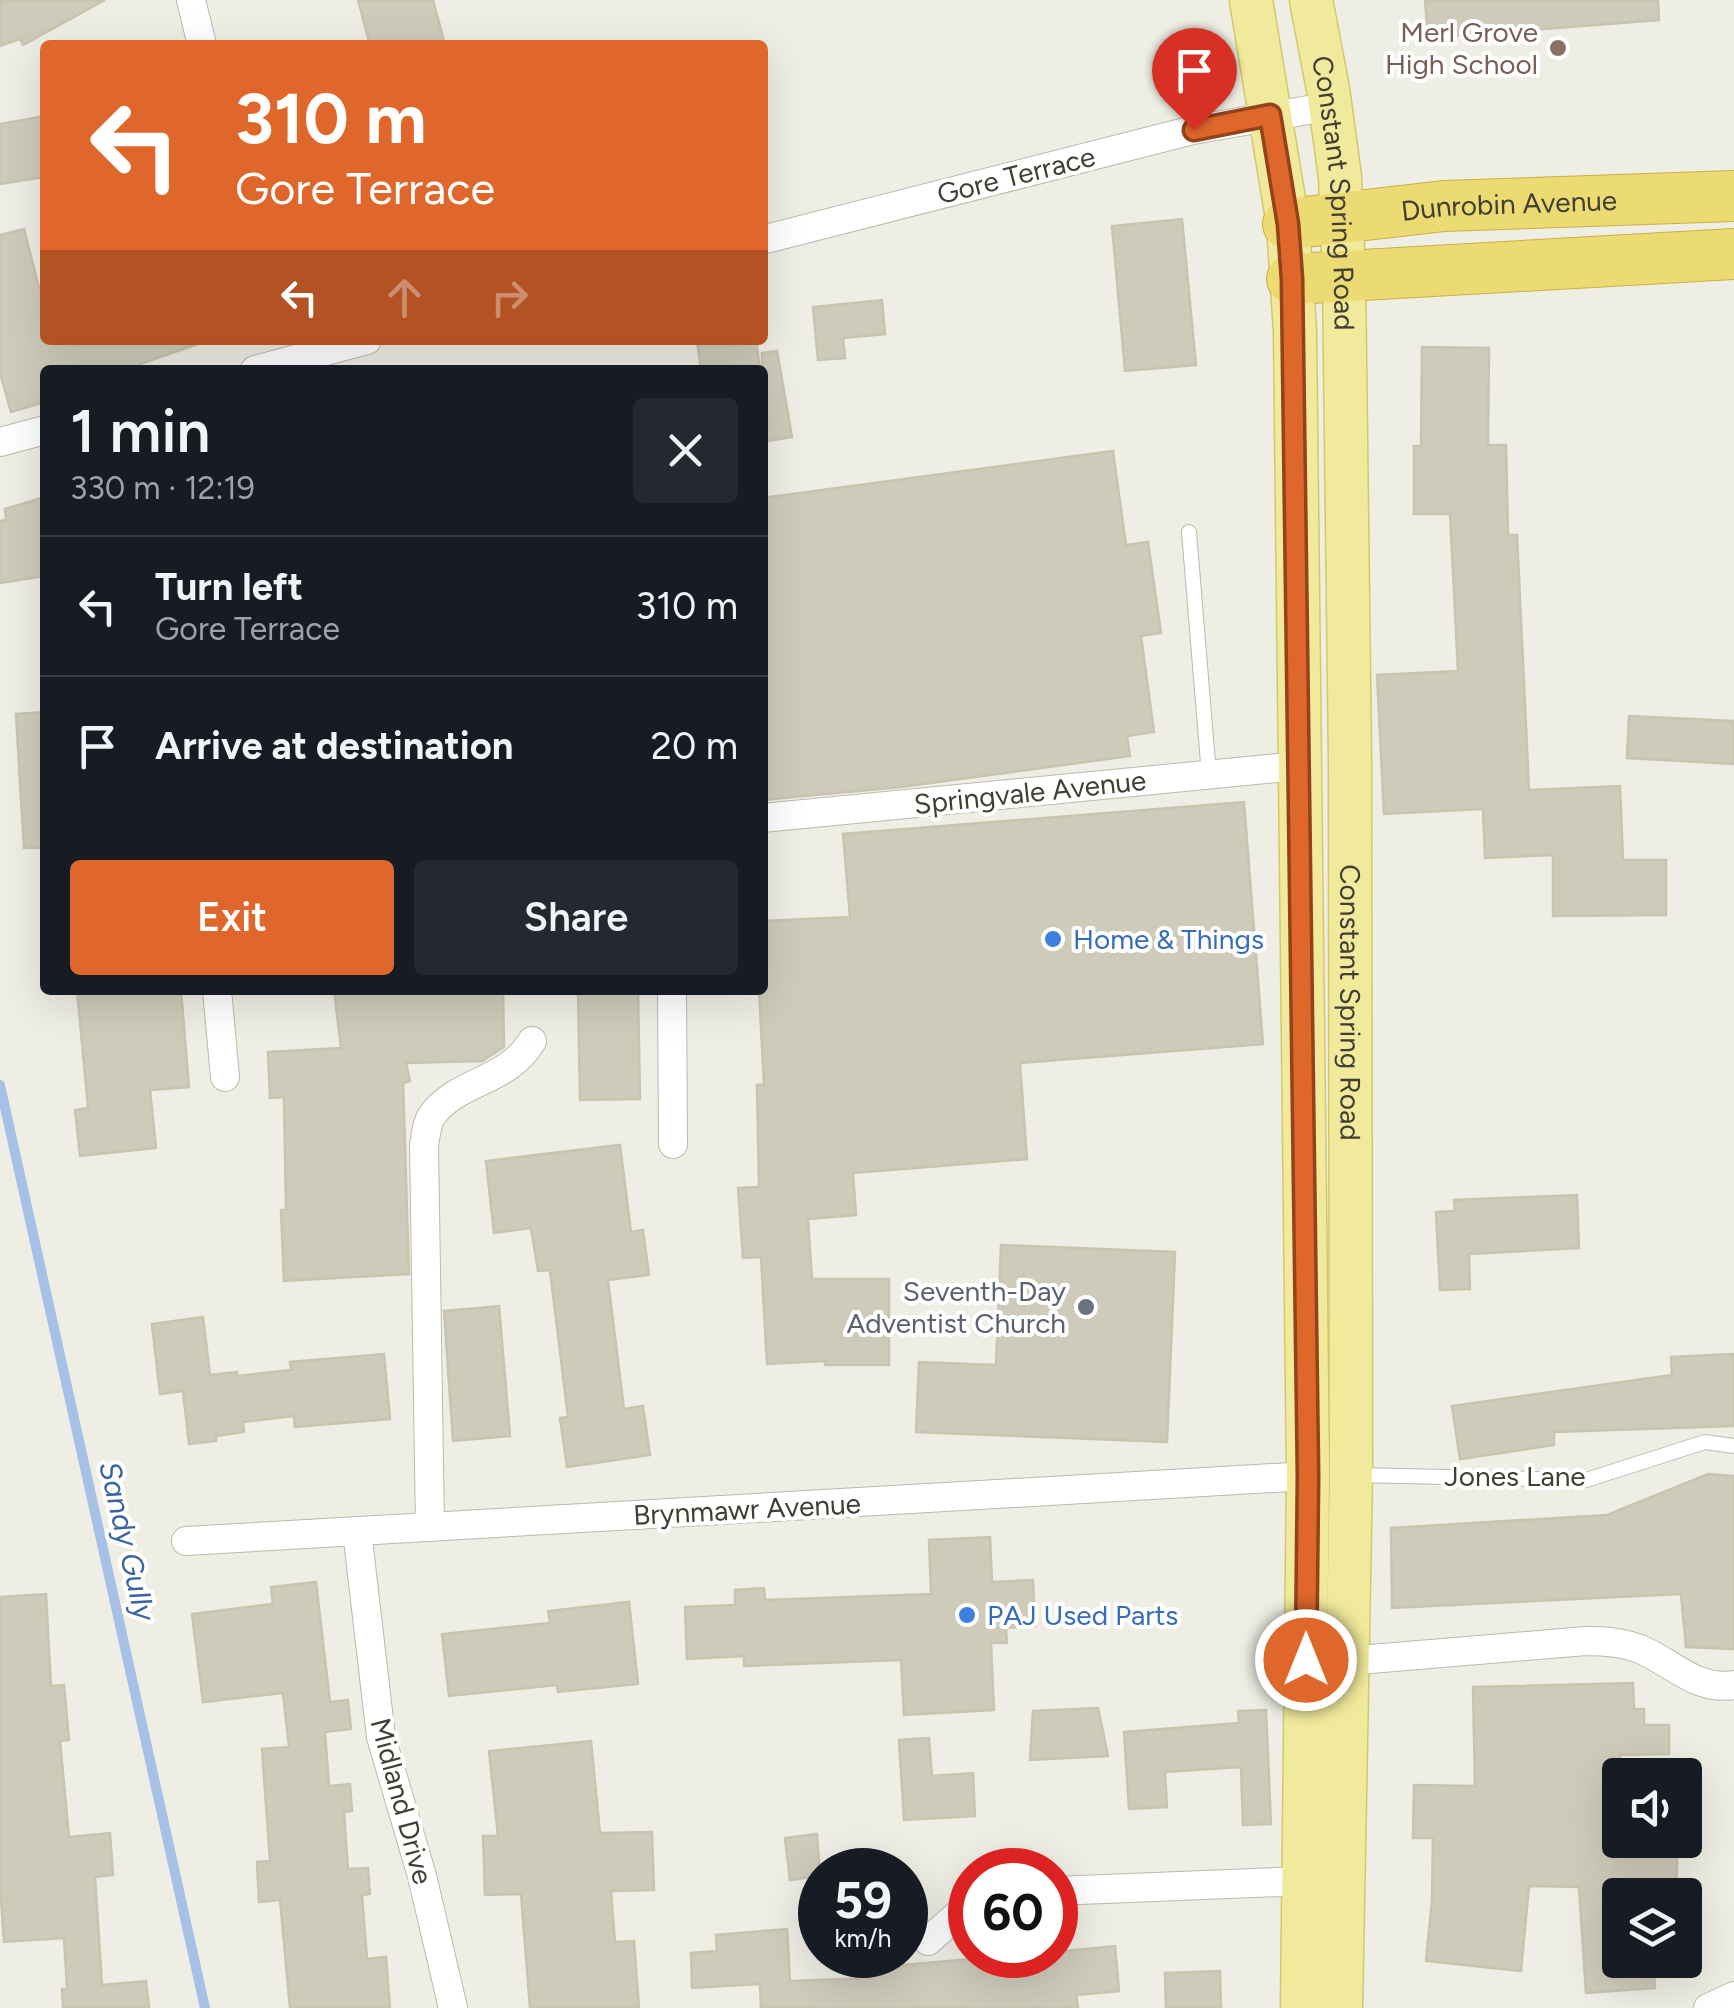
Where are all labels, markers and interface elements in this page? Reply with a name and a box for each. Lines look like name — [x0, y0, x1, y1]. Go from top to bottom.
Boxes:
place label: Merl Grove High School — [1385, 15, 1538, 81]
pin — [1152, 28, 1237, 131]
marker: Merl Grove High School — [1547, 37, 1569, 59]
icon: arrive — [1167, 43, 1222, 98]
street label: Constant Spring Road — [1305, 53, 1362, 331]
text: 310 m — [235, 76, 427, 161]
icon: left — [70, 80, 200, 210]
street label: Gore Terrace — [933, 139, 1099, 211]
text: Gore Terrace — [235, 161, 495, 215]
street label: Dunrobin Avenue — [1399, 183, 1618, 228]
icon: left — [272, 270, 327, 325]
icon: ahead — [377, 270, 432, 325]
icon: right — [482, 270, 537, 325]
text: 1 min — [70, 395, 210, 467]
button: close — [633, 398, 738, 503]
text: 330 m · 12:19 — [70, 469, 255, 507]
text: Turn left — [155, 564, 303, 610]
icon: left — [70, 579, 125, 634]
text: 310 m — [636, 583, 738, 629]
text: Gore Terrace — [155, 610, 340, 648]
icon: arrive — [70, 719, 125, 774]
text: Arrive at destination — [155, 723, 513, 769]
text: 20 m — [651, 723, 738, 769]
street label: Springvale Avenue — [912, 763, 1148, 821]
button: Exit — [70, 860, 394, 975]
button: Share — [414, 860, 738, 975]
street label: Constant Spring Road — [1333, 864, 1368, 1141]
place label: Home & Things — [1073, 922, 1264, 956]
marker: Home & Things — [1042, 928, 1064, 950]
place label: Seventh-Day Adventist Church — [846, 1274, 1066, 1340]
marker: Seventh-Day Adventist Church — [1075, 1296, 1097, 1318]
water label: Sandy Gully — [91, 1458, 164, 1625]
street label: Jones Lane — [1444, 1459, 1586, 1493]
street label: Brynmawr Avenue — [632, 1486, 862, 1532]
place label: PAJ Used Parts — [987, 1598, 1178, 1632]
marker: PAJ Used Parts — [956, 1604, 978, 1626]
position arrow — [1254, 1608, 1358, 1712]
street label: Midland Drive — [363, 1714, 441, 1888]
map controls — [1602, 1758, 1702, 1978]
button: sound — [1602, 1758, 1702, 1858]
speed limit sign: 60 — [948, 1848, 1078, 1978]
text: 59 — [834, 1870, 892, 1931]
button: layers — [1602, 1878, 1702, 1978]
text: km/h — [834, 1923, 892, 1953]

